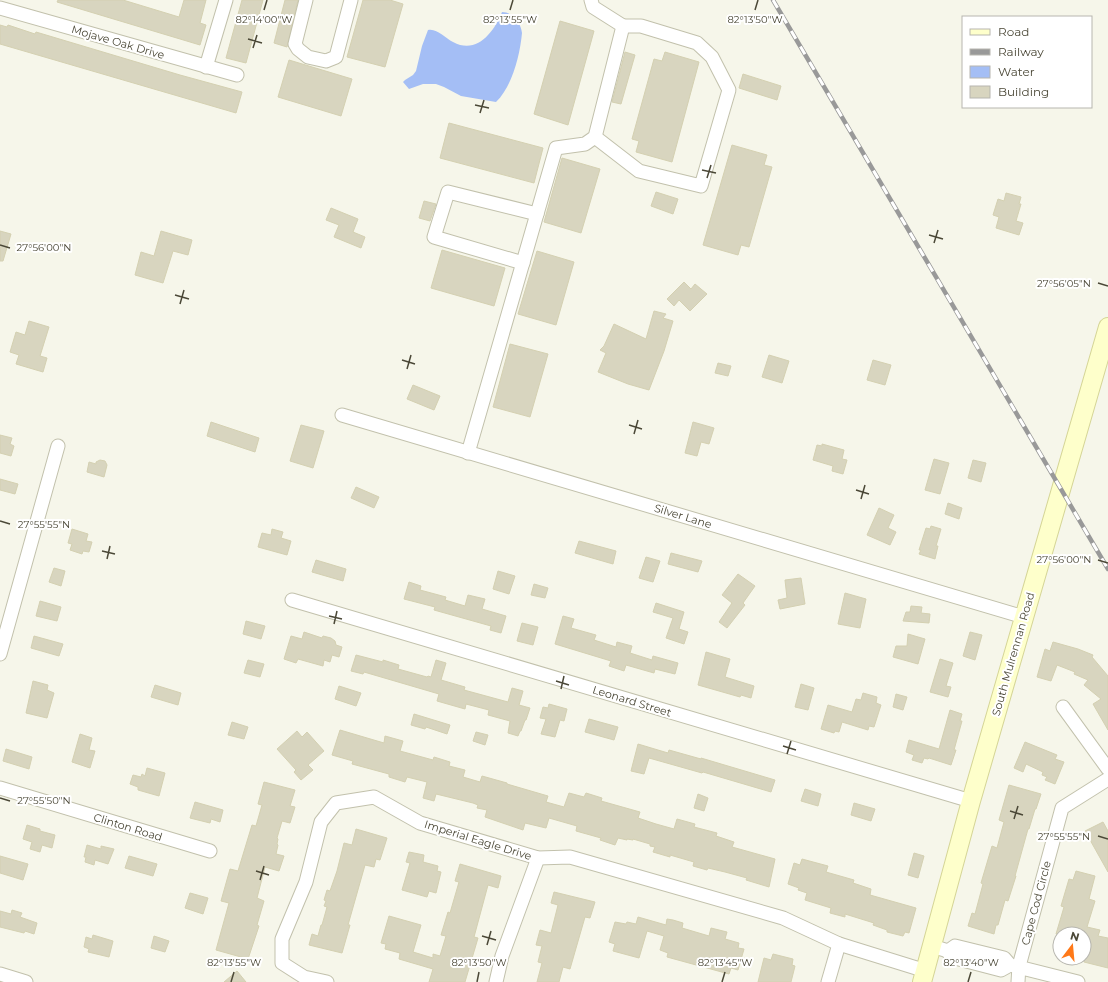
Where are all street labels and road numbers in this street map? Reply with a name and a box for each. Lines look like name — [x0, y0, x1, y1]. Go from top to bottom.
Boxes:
street label: Mojave Oak Drive — [70, 22, 166, 62]
street label: Silver Lane — [653, 501, 714, 531]
street label: South Mulrennan Road — [989, 591, 1037, 717]
street label: Leonard Street — [591, 682, 674, 720]
street label: Clinton Road — [92, 810, 164, 844]
street label: Imperial Eagle Drive — [423, 817, 534, 863]
street label: Cape Cod Circle — [1018, 859, 1054, 947]

